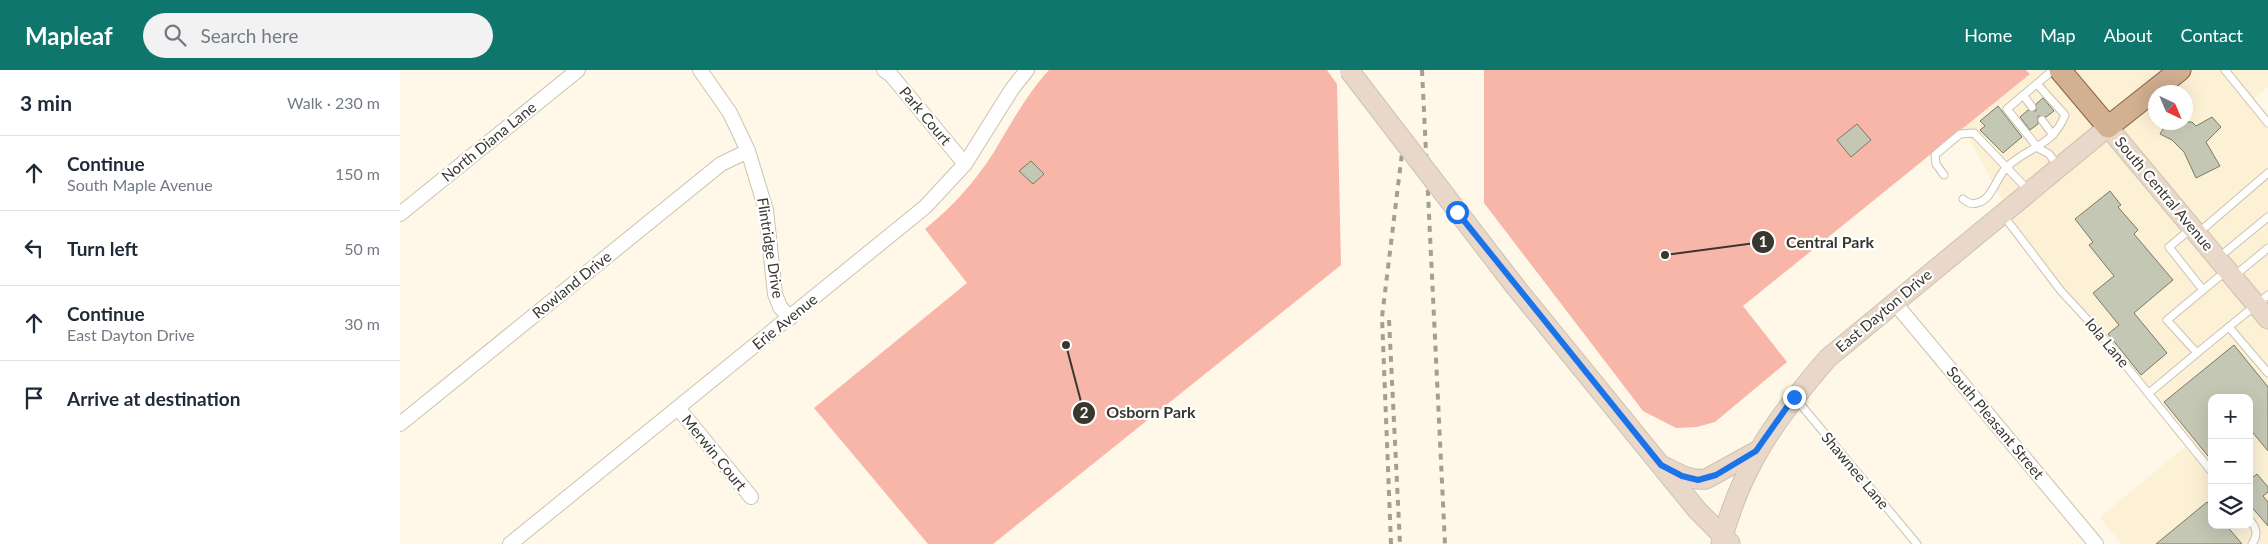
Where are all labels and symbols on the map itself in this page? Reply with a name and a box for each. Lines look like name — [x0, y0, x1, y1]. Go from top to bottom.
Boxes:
street label: Park Court — [896, 82, 956, 149]
north arrow — [2148, 85, 2193, 130]
street label: North Diana Lane — [438, 98, 539, 185]
street label: South Central Avenue — [2112, 133, 2218, 254]
street label: Flintridge Drive — [754, 196, 788, 300]
route start — [1446, 201, 1469, 224]
callout: Central Park — [1751, 226, 1884, 257]
text: 1 — [1759, 232, 1767, 250]
text: Central Park — [1786, 232, 1874, 251]
street label: Rowland Drive — [528, 247, 615, 322]
street label: East Dayton Drive — [1832, 265, 1935, 356]
street label: Erie Avenue — [748, 290, 821, 353]
street label: Iola Lane — [2082, 314, 2134, 371]
street label: South Pleasant Street — [1943, 362, 2048, 483]
route end — [1783, 386, 1806, 409]
callout: Osborn Park — [1071, 397, 1205, 428]
text: Osborn Park — [1106, 402, 1196, 421]
text: 2 — [1080, 403, 1089, 421]
street label: Merwin Court — [679, 411, 751, 494]
street label: Shawnee Lane — [1818, 428, 1893, 513]

